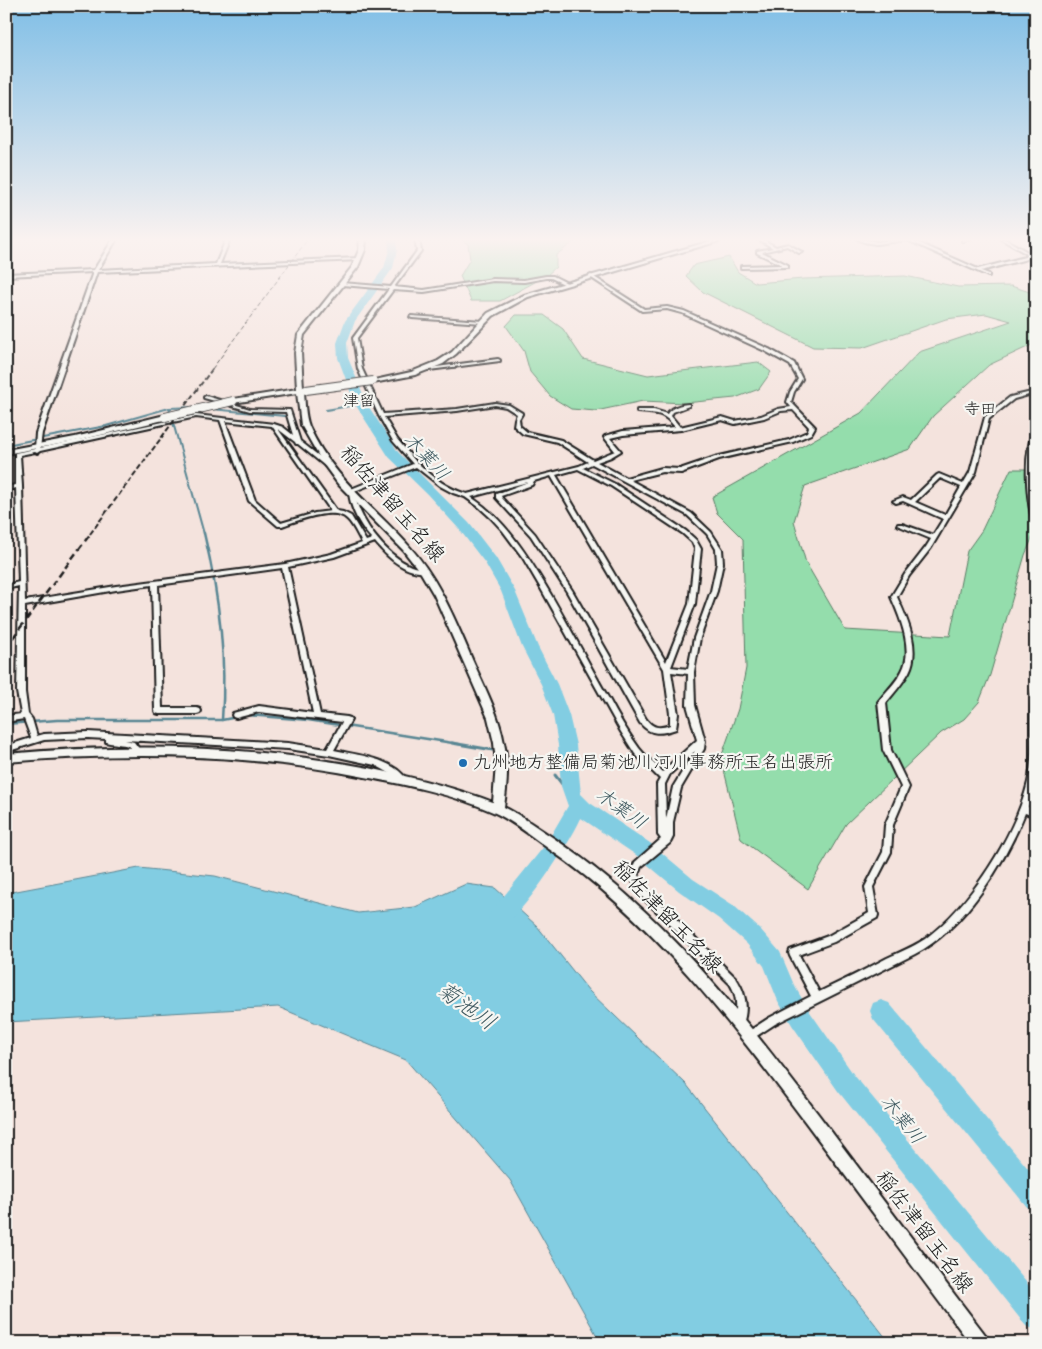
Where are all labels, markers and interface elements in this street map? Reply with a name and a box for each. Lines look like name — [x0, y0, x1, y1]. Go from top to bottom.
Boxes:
district label: 津留 — [343, 391, 375, 412]
district label: 寺田 — [964, 399, 996, 420]
water label: 木葉川 — [397, 428, 455, 486]
street label: 稲佐津留玉名線 — [333, 439, 451, 569]
place label: 九州地方整備局菊池川河川事務所玉名出張所 — [473, 751, 833, 775]
marker: 九州地方整備局菊池川河川事務所玉名出張所 — [457, 757, 469, 769]
water label: 木葉川 — [590, 782, 652, 836]
street label: 稲佐津留玉名線 — [606, 854, 728, 980]
water label: 菊池川 — [431, 977, 501, 1037]
water label: 木葉川 — [874, 1090, 930, 1150]
street label: 稲佐津留玉名線 — [869, 1165, 979, 1299]

